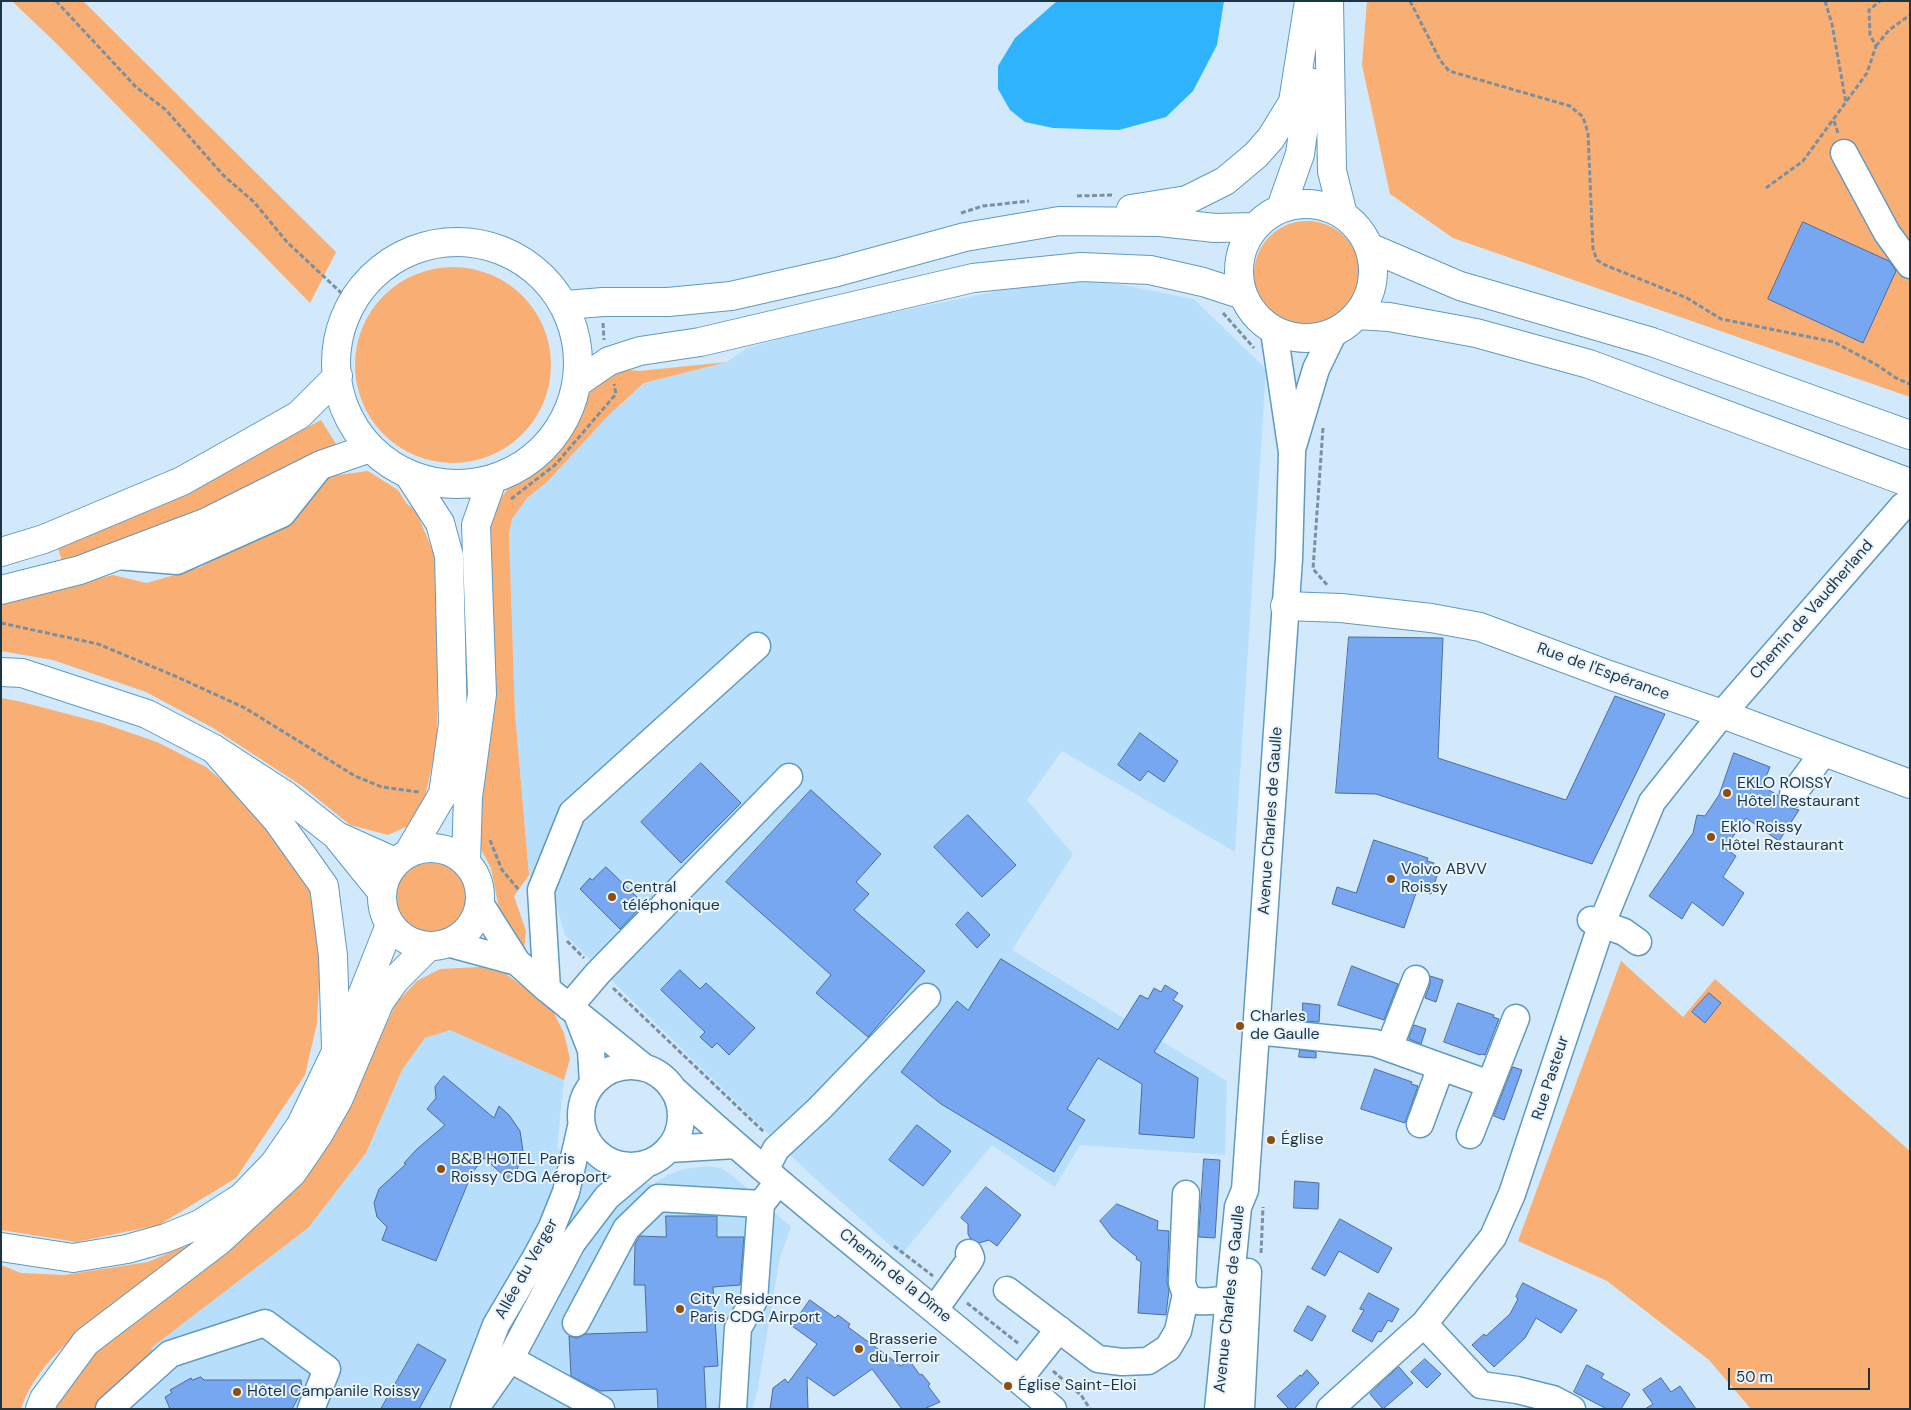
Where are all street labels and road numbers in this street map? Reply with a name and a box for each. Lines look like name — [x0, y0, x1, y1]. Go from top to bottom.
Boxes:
street label: Chemin de Vaudherland — [1746, 537, 1878, 683]
street label: Rue de l'Espérance — [1534, 639, 1672, 705]
street label: Avenue Charles de Gaulle — [1255, 726, 1287, 916]
street label: Rue Pasteur — [1528, 1033, 1574, 1123]
street label: Avenue Charles de Gaulle — [1211, 1204, 1249, 1394]
street label: Allée du Verger — [492, 1215, 562, 1323]
street label: Chemin de la Dîme — [835, 1225, 955, 1327]

